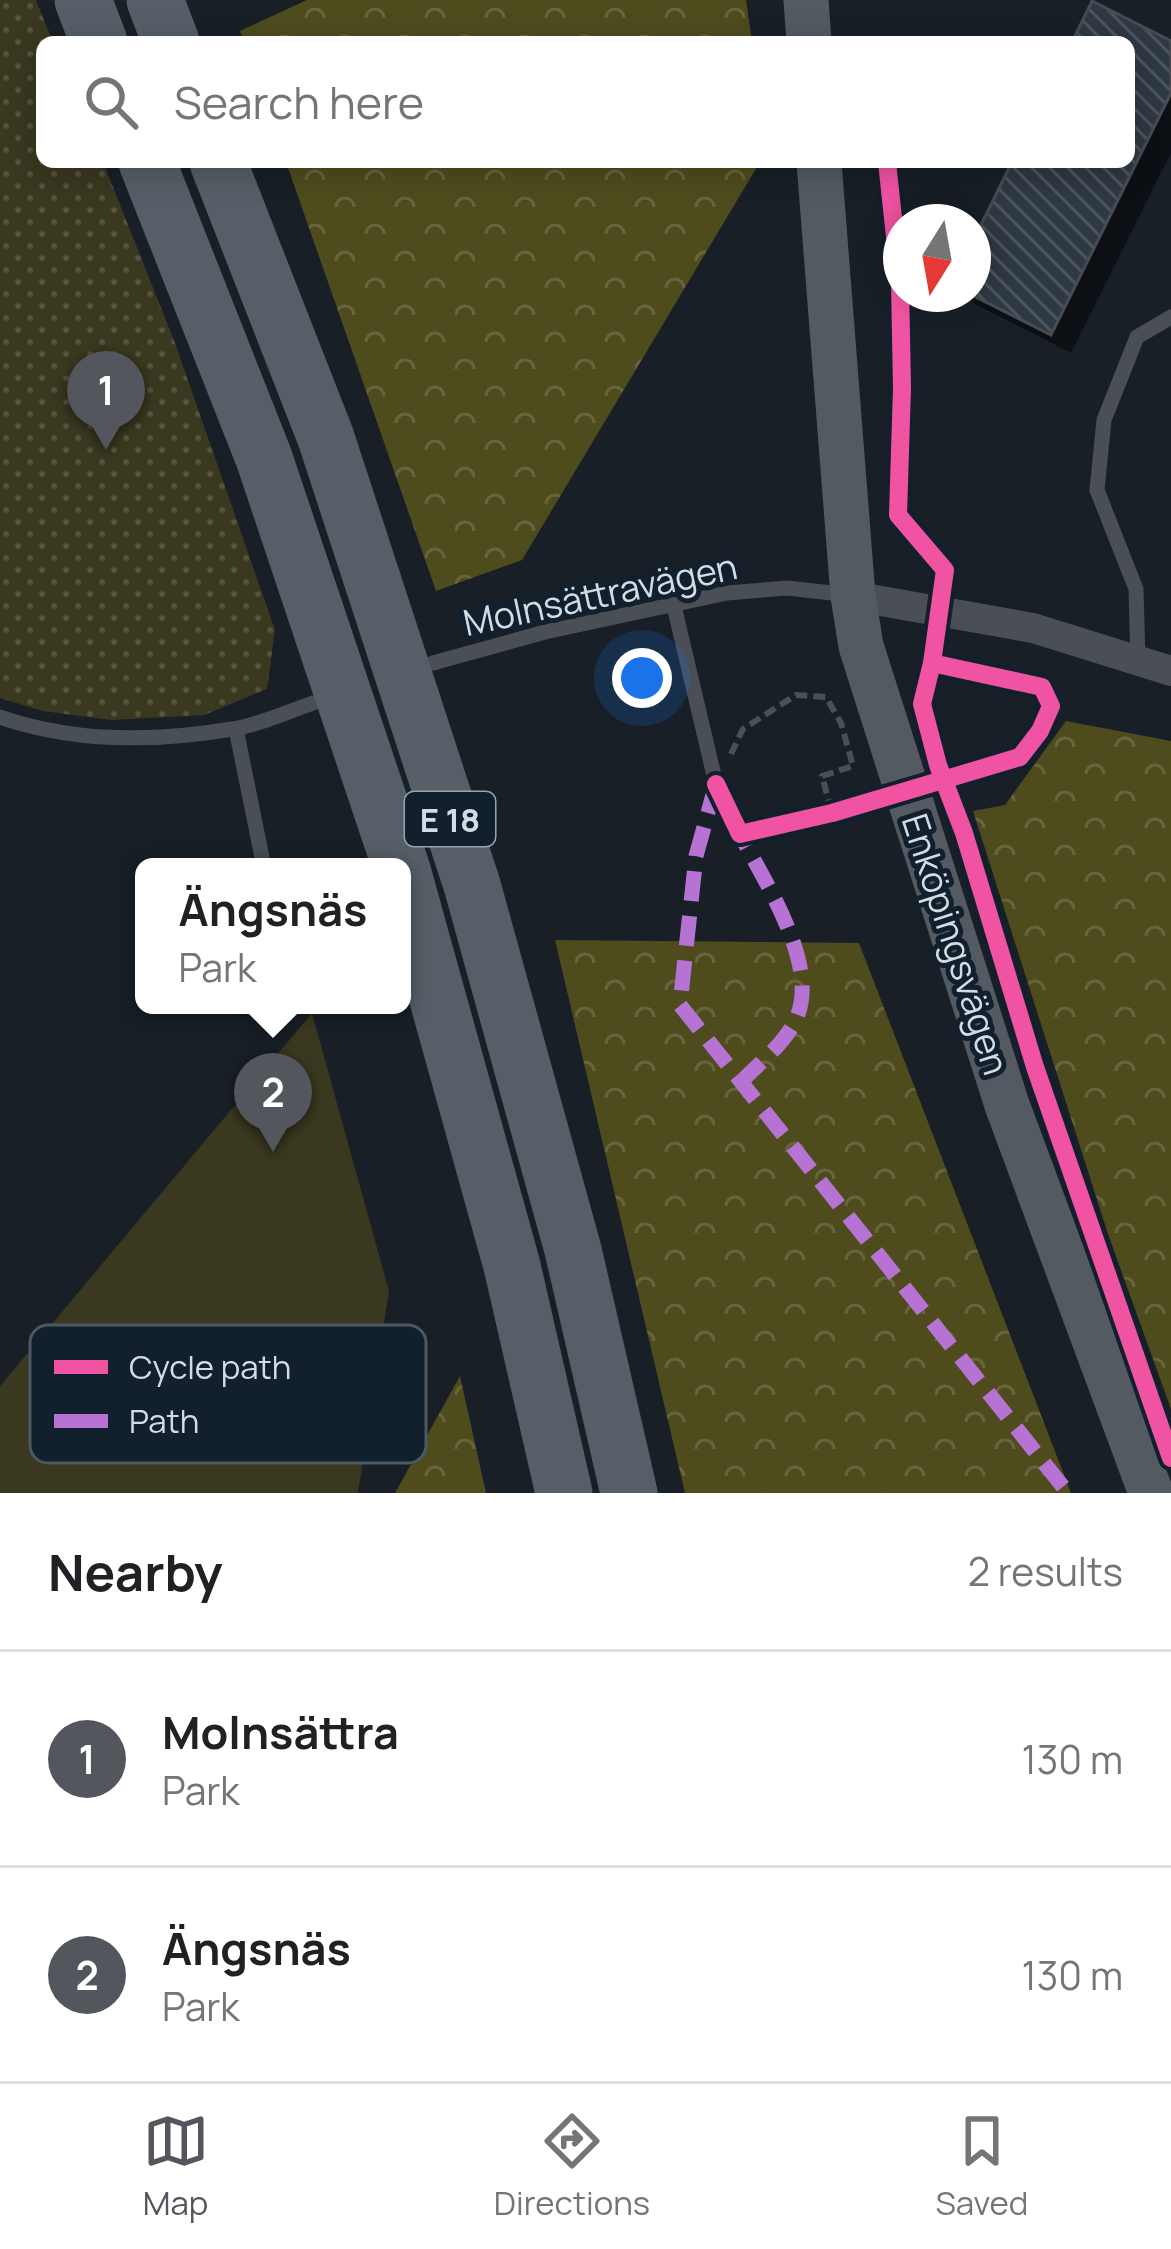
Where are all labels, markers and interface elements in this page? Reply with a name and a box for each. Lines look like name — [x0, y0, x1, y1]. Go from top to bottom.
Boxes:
search box — [36, 36, 1135, 168]
icon: search — [78, 69, 144, 135]
text: Search here — [174, 71, 424, 133]
north arrow — [883, 204, 991, 312]
pin: 1 — [67, 351, 145, 450]
street label: Molnsättravägen — [459, 541, 741, 647]
your location — [612, 648, 672, 708]
road number: E 18 — [405, 792, 495, 846]
street label: Enköpingsvägen — [891, 807, 1021, 1081]
popup — [135, 858, 411, 1014]
text: Ängsnäs — [179, 878, 367, 940]
text: Park — [179, 940, 256, 994]
pin: 2 — [234, 1053, 312, 1152]
legend — [30, 1325, 426, 1463]
text: Cycle path — [129, 1344, 291, 1389]
text: Path — [129, 1398, 199, 1443]
text: Nearby — [48, 1537, 223, 1606]
text: 2 results — [968, 1544, 1123, 1598]
text: Molnsättra — [162, 1701, 399, 1763]
text: 1 — [78, 1732, 96, 1786]
text: 130 m — [1022, 1732, 1123, 1786]
text: Park — [162, 1763, 240, 1817]
text: Ängsnäs — [162, 1917, 351, 1979]
text: 2 — [75, 1948, 99, 2002]
text: 130 m — [1022, 1948, 1123, 2002]
text: Park — [162, 1979, 240, 2033]
tab: Map — [143, 2108, 209, 2225]
tab: Directions — [494, 2108, 650, 2225]
tab: Saved — [935, 2108, 1028, 2225]

